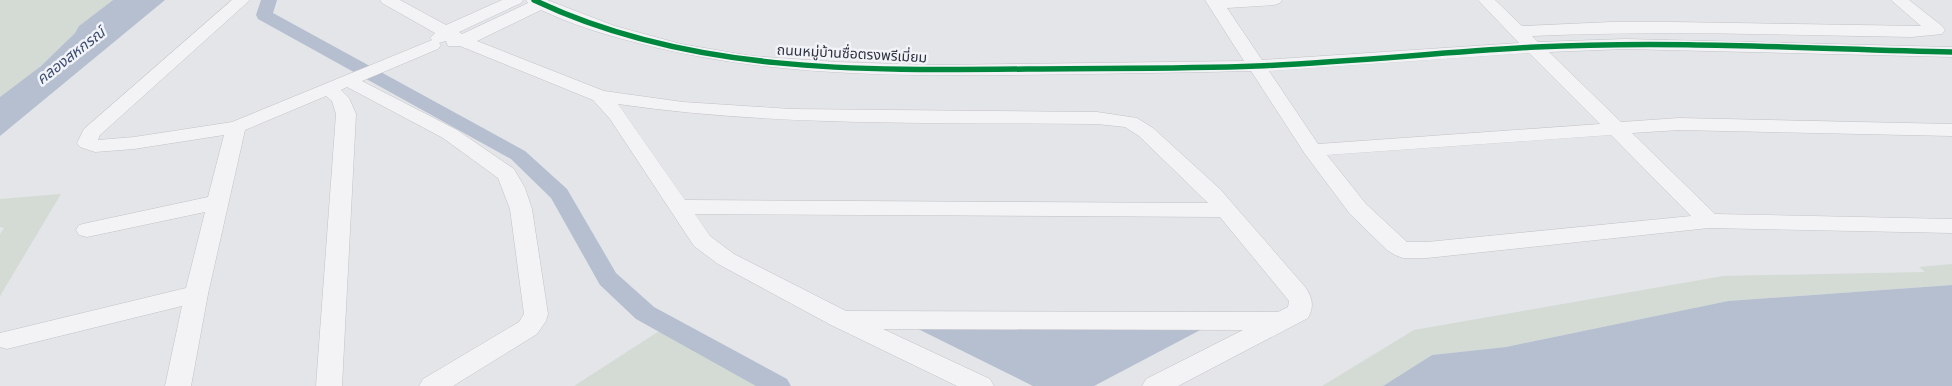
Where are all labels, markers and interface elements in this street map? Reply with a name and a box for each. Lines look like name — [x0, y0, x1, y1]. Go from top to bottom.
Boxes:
water label: คลองสหกรณ์ — [32, 21, 110, 87]
street label: ถนนหมู่บ้านซื่อตรงพรีเมี่ยม — [776, 40, 928, 66]

